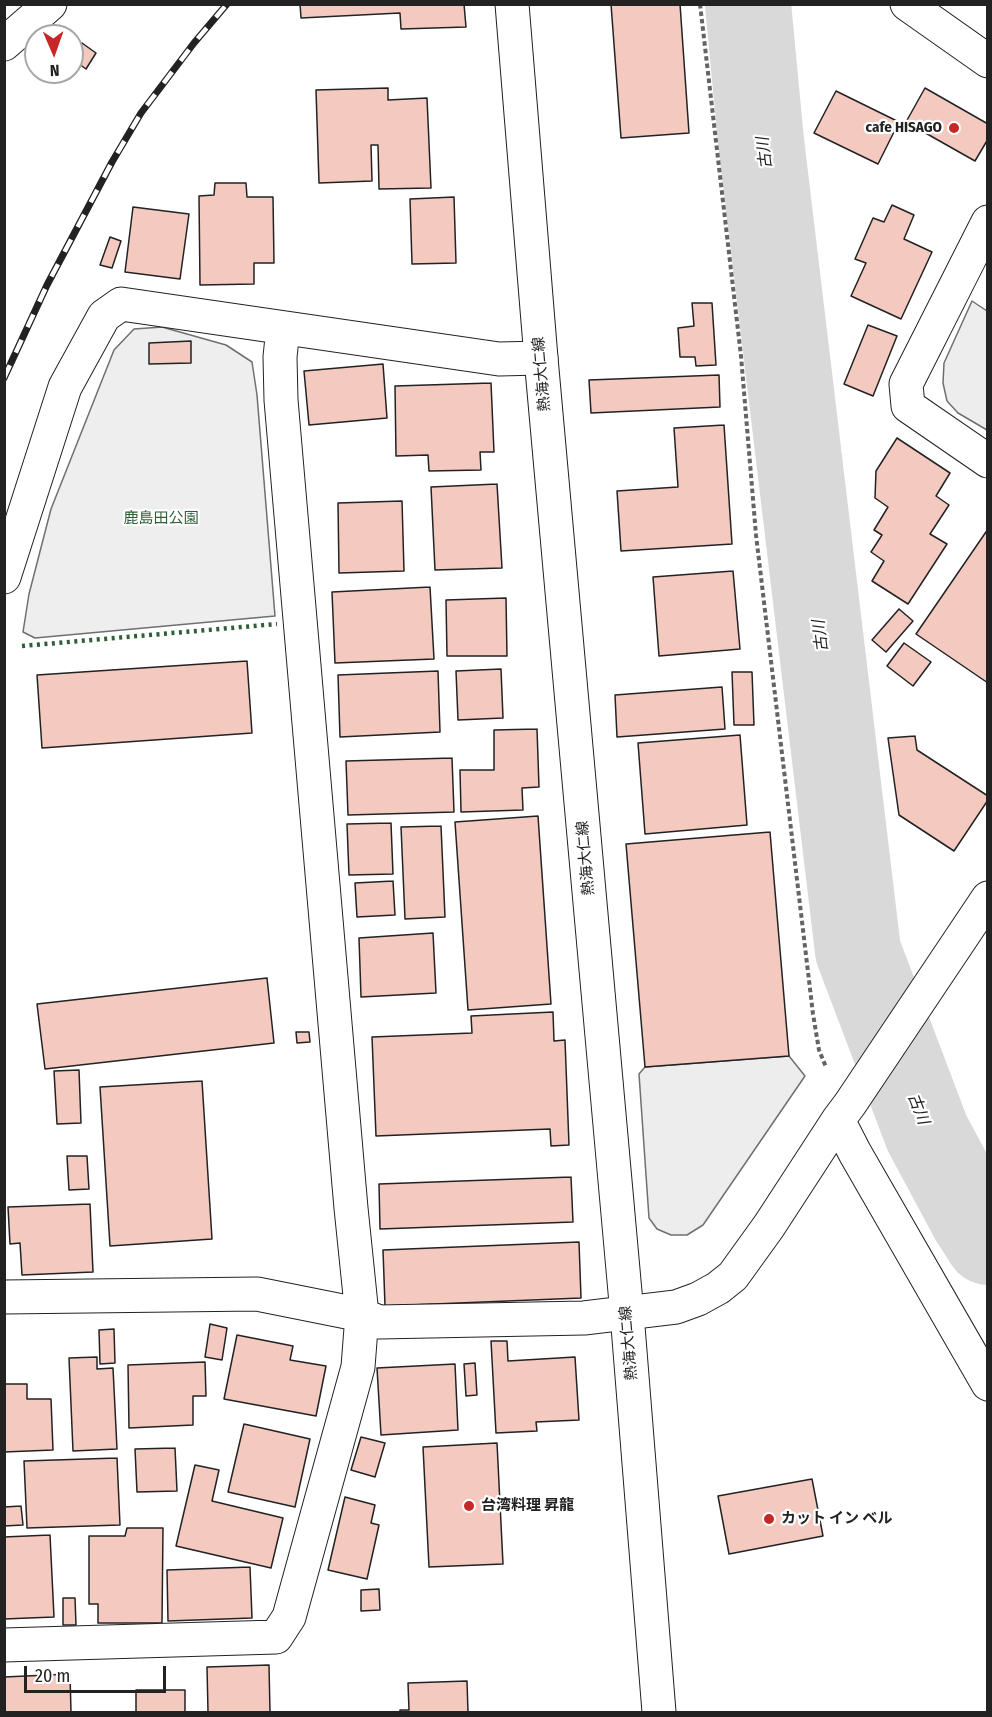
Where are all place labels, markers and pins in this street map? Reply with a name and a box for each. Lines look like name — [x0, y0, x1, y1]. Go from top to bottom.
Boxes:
place label: cafe HISAGO — [866, 119, 942, 137]
marker: cafe HISAGO — [947, 121, 961, 135]
place label: 台湾料理 昇龍 — [481, 1497, 574, 1515]
marker: 台湾料理 昇龍 — [462, 1499, 476, 1513]
place label: カット イン ベル — [781, 1510, 892, 1528]
marker: カット イン ベル — [762, 1512, 776, 1526]

